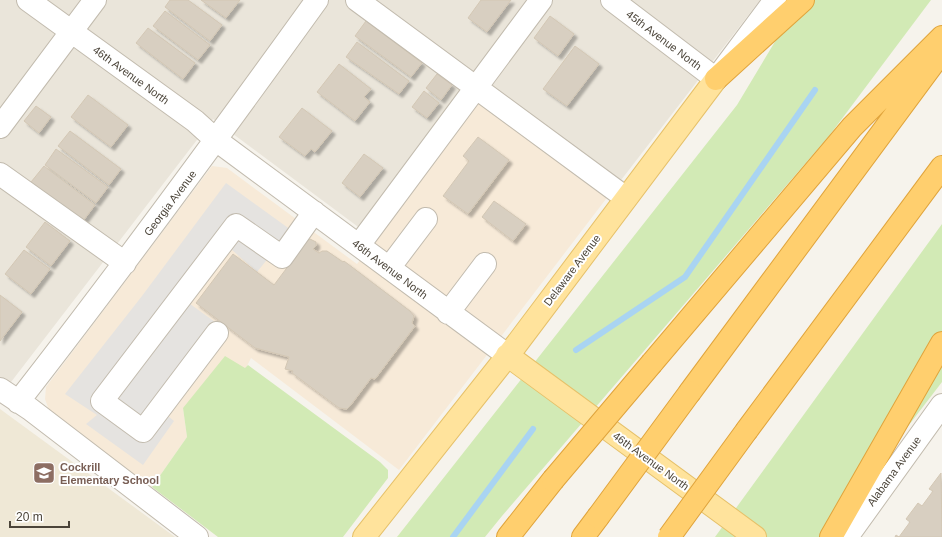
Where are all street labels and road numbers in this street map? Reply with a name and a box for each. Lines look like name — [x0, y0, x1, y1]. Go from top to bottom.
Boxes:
street label: 45th Avenue North — [624, 8, 704, 72]
street label: 46th Avenue North — [91, 43, 171, 107]
street label: Georgia Avenue — [142, 168, 198, 238]
street label: Delaware Avenue — [541, 232, 603, 308]
street label: 46th Avenue North — [350, 237, 430, 301]
street label: 46th Avenue North — [611, 429, 691, 493]
street label: Alabama Avenue — [865, 434, 923, 508]

